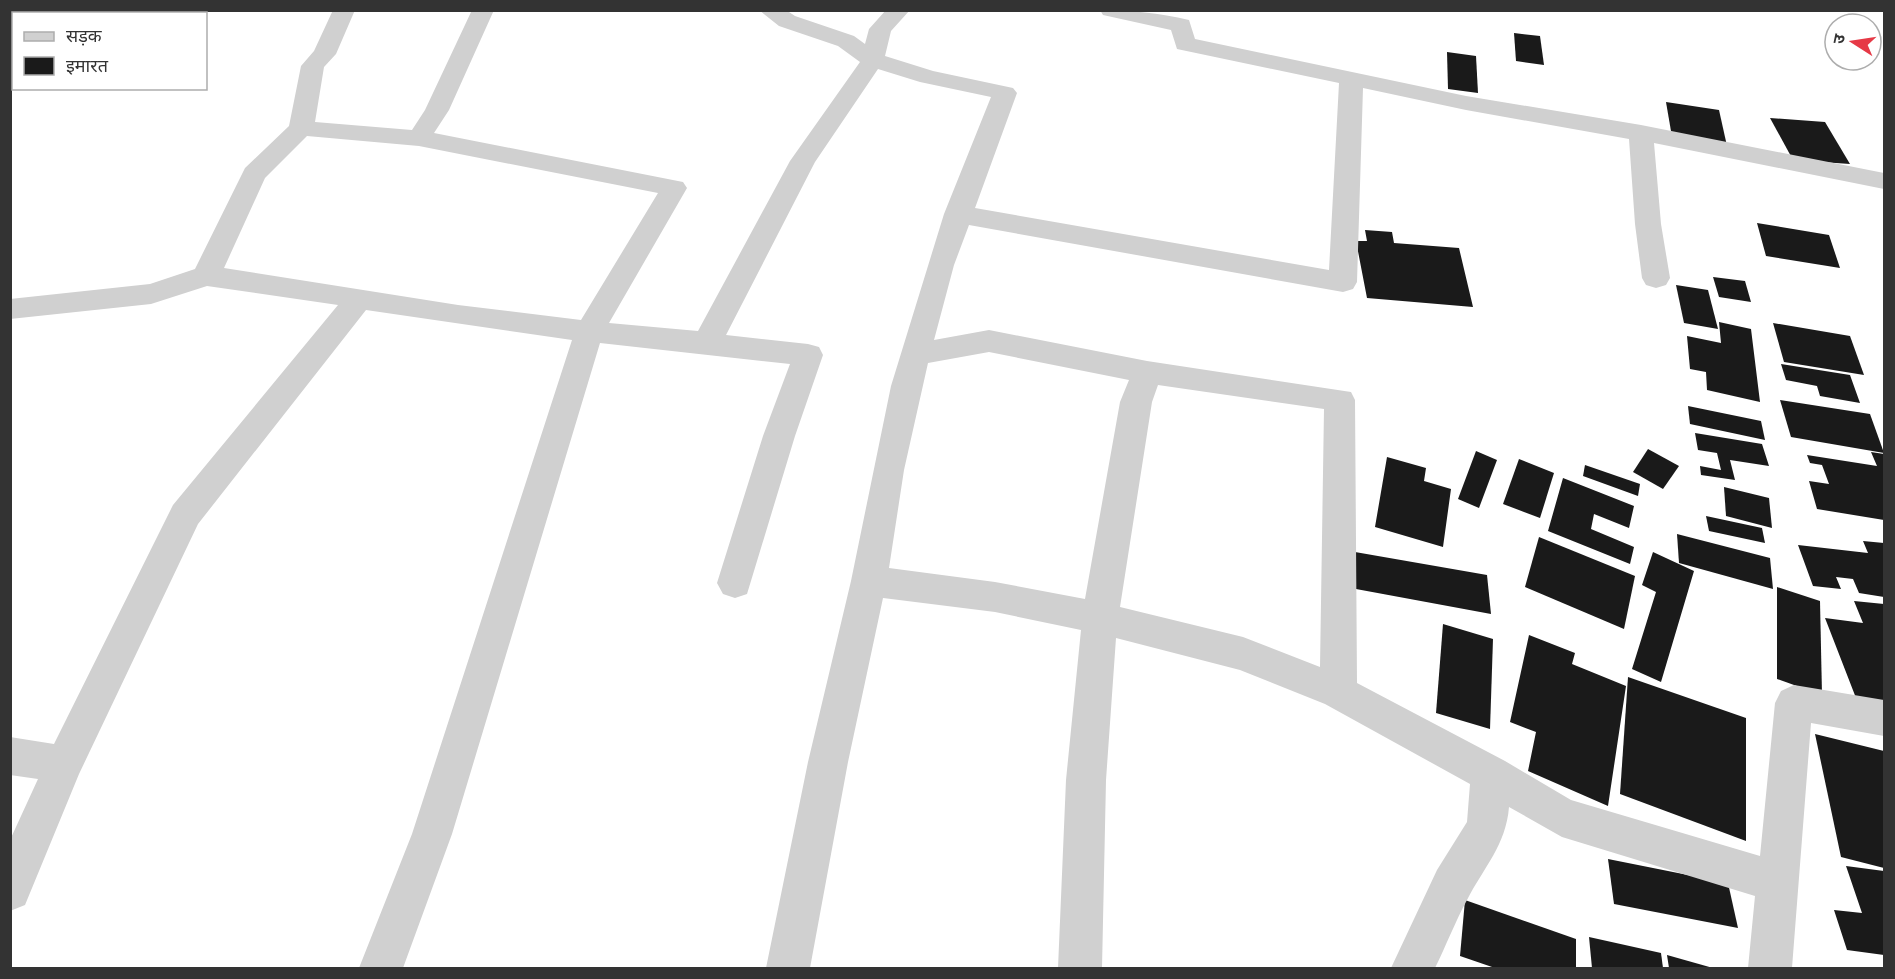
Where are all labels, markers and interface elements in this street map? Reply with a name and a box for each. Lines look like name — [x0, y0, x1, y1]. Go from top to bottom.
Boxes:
legend — [12, 12, 207, 90]
north arrow — [1823, 12, 1883, 72]
text: सड़क — [66, 25, 103, 46]
text: उ — [1828, 32, 1849, 46]
text: इमारत — [66, 55, 109, 76]

